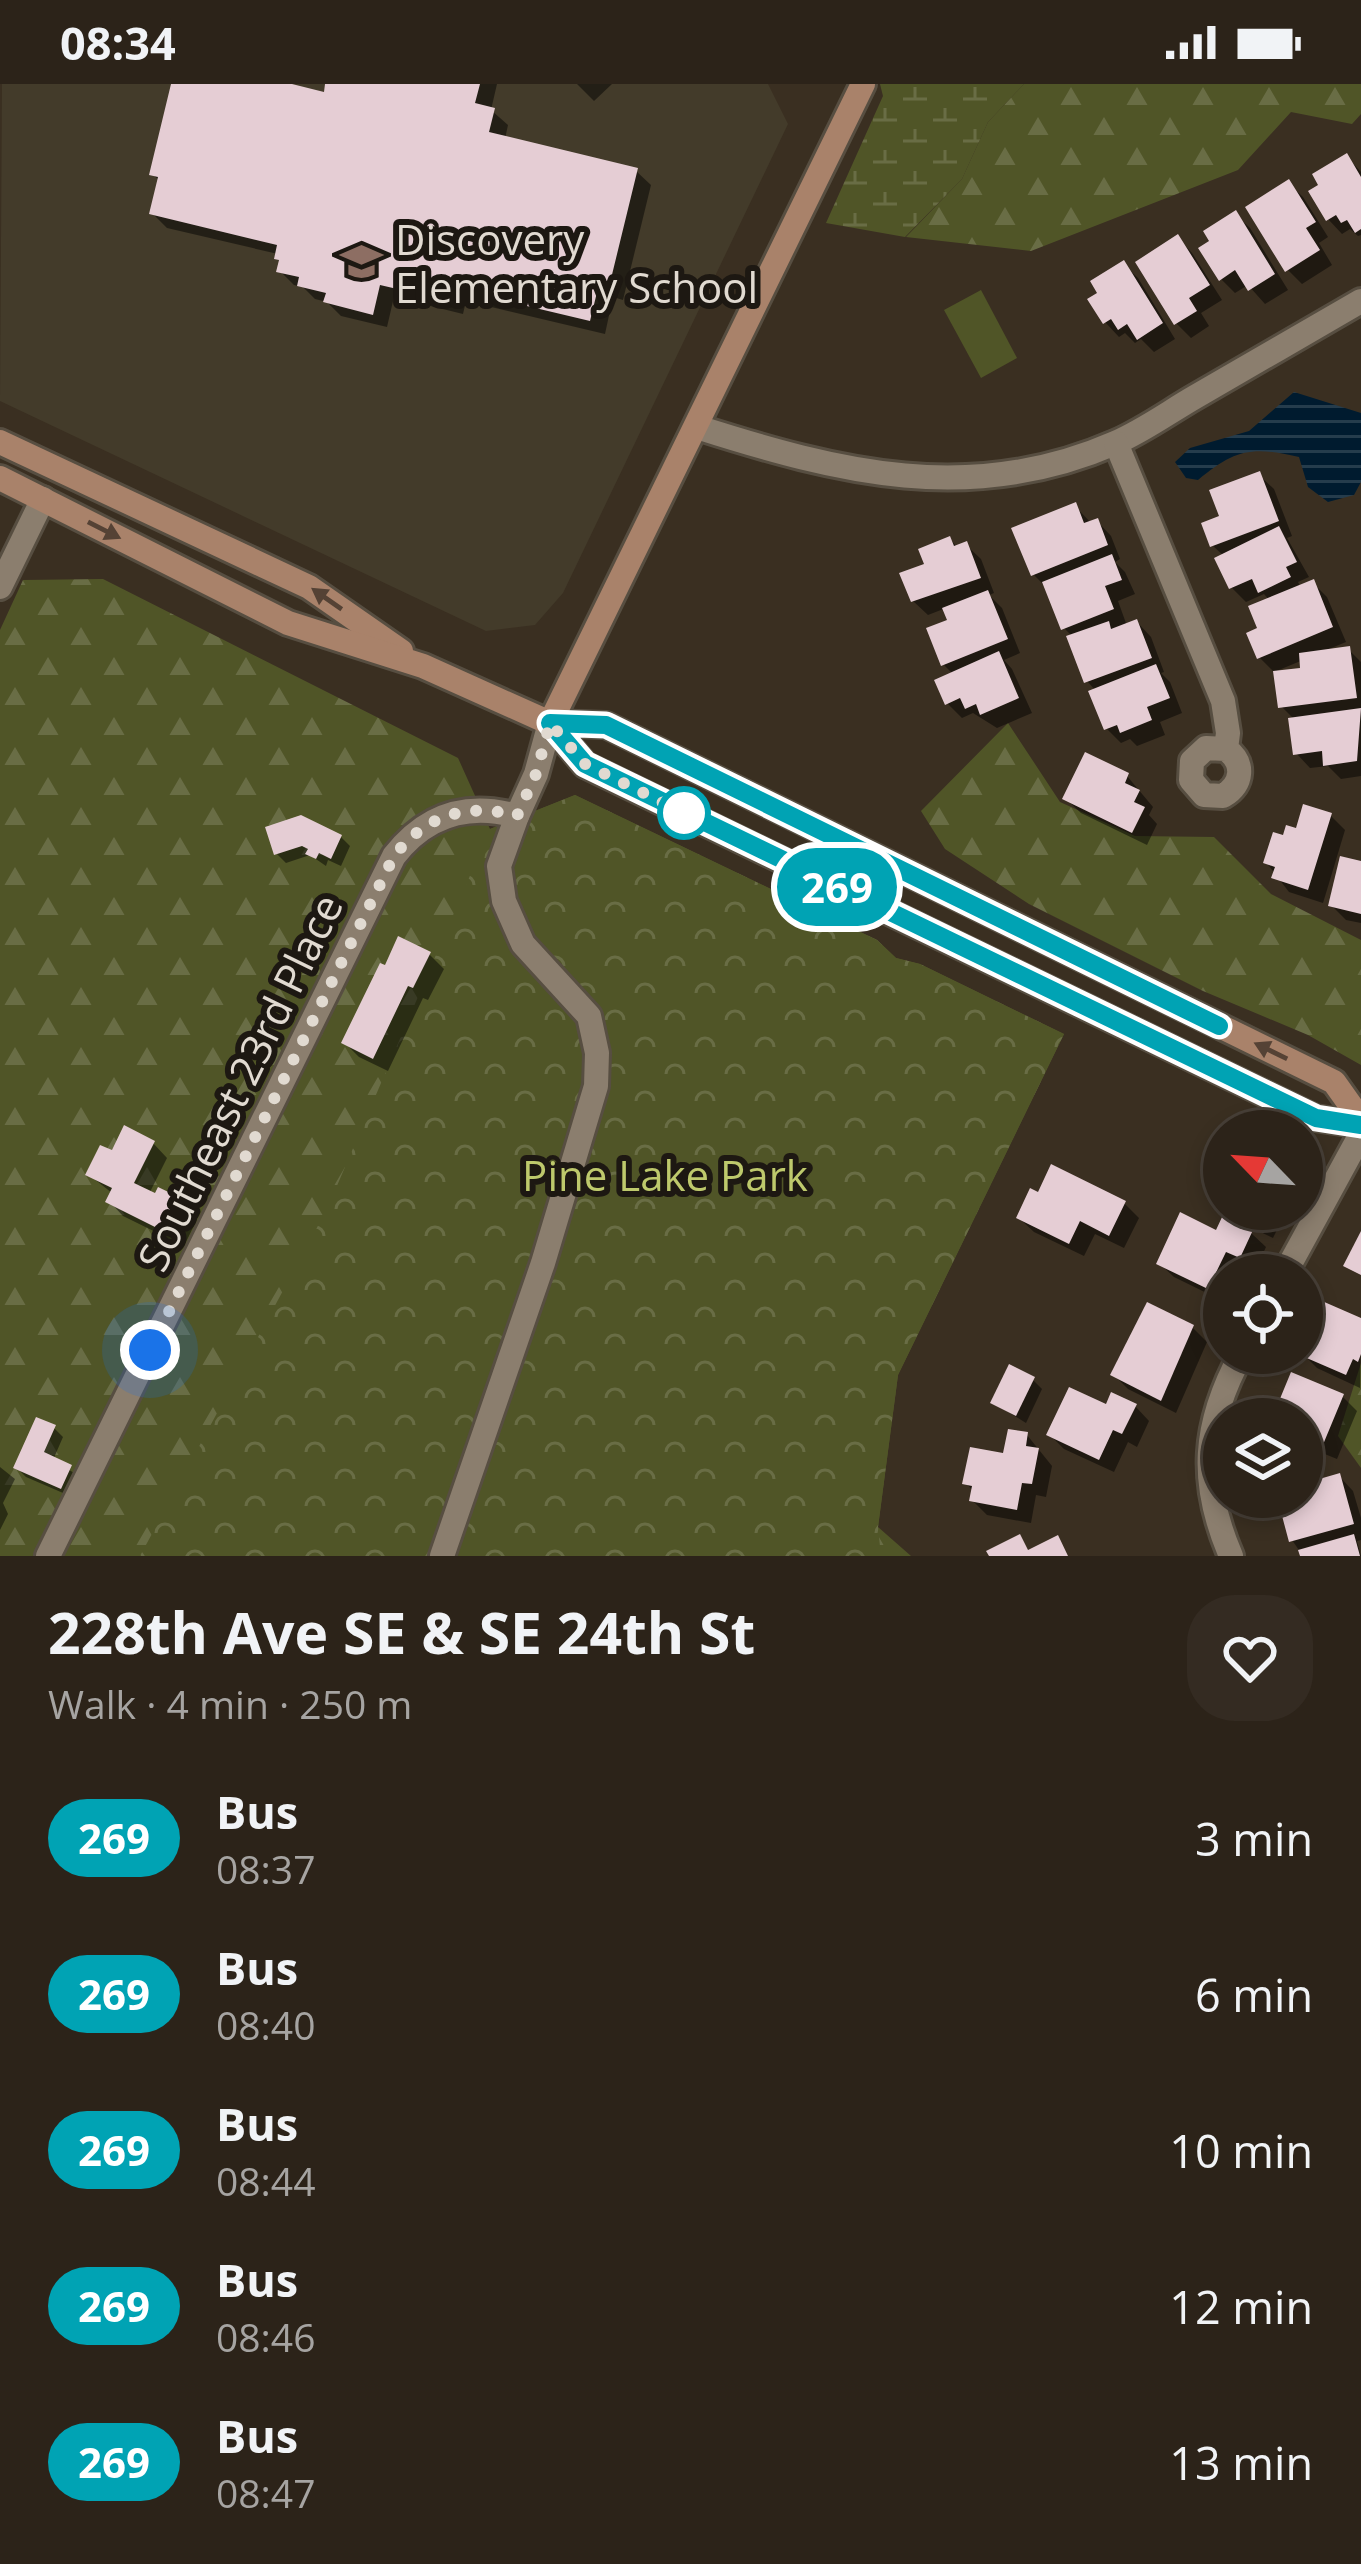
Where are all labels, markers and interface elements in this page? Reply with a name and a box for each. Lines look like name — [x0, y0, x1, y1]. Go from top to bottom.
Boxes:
text: 08:34 — [60, 12, 176, 73]
place label: Discovery Elementary School — [395, 210, 758, 315]
school or university icon: Discovery Elementary School — [338, 239, 384, 285]
one-way arrow — [86, 519, 121, 540]
one-way arrow — [310, 588, 343, 611]
unlabelled marker — [659, 788, 709, 838]
line badge: 269 — [768, 848, 906, 926]
text: 269 — [801, 858, 873, 915]
street label: Southeast 23rd Place — [123, 884, 355, 1280]
one-way arrow — [1254, 1042, 1288, 1062]
north arrow — [1203, 1110, 1323, 1230]
map controls — [1203, 1110, 1323, 1518]
park label: Pine Lake Park — [522, 1146, 808, 1203]
button: locate — [1203, 1254, 1323, 1374]
your location — [120, 1320, 180, 1380]
button: layers — [1203, 1398, 1323, 1518]
text: 228th Ave SE & SE 24th St — [48, 1593, 755, 1671]
button: heart — [1187, 1595, 1313, 1721]
text: Walk · 4 min · 250 m — [48, 1677, 412, 1730]
text: Bus — [216, 1781, 298, 1842]
text: 3 min — [1195, 1808, 1313, 1869]
text: 269 — [78, 1809, 150, 1866]
text: 08:37 — [216, 1842, 315, 1895]
text: Bus — [216, 1937, 298, 1998]
text: 6 min — [1195, 1964, 1313, 2025]
text: 269 — [78, 1965, 150, 2022]
text: 08:40 — [216, 1998, 315, 2051]
text: Bus — [216, 2093, 298, 2154]
text: 10 min — [1169, 2120, 1313, 2181]
text: 269 — [78, 2121, 150, 2178]
text: 08:44 — [216, 2154, 315, 2207]
text: Bus — [216, 2249, 298, 2310]
text: 12 min — [1169, 2276, 1313, 2337]
text: 269 — [78, 2277, 150, 2334]
text: 08:46 — [216, 2310, 315, 2363]
text: Bus — [216, 2405, 298, 2466]
text: 13 min — [1169, 2432, 1313, 2493]
text: 269 — [78, 2433, 150, 2490]
text: 08:47 — [216, 2466, 315, 2519]

